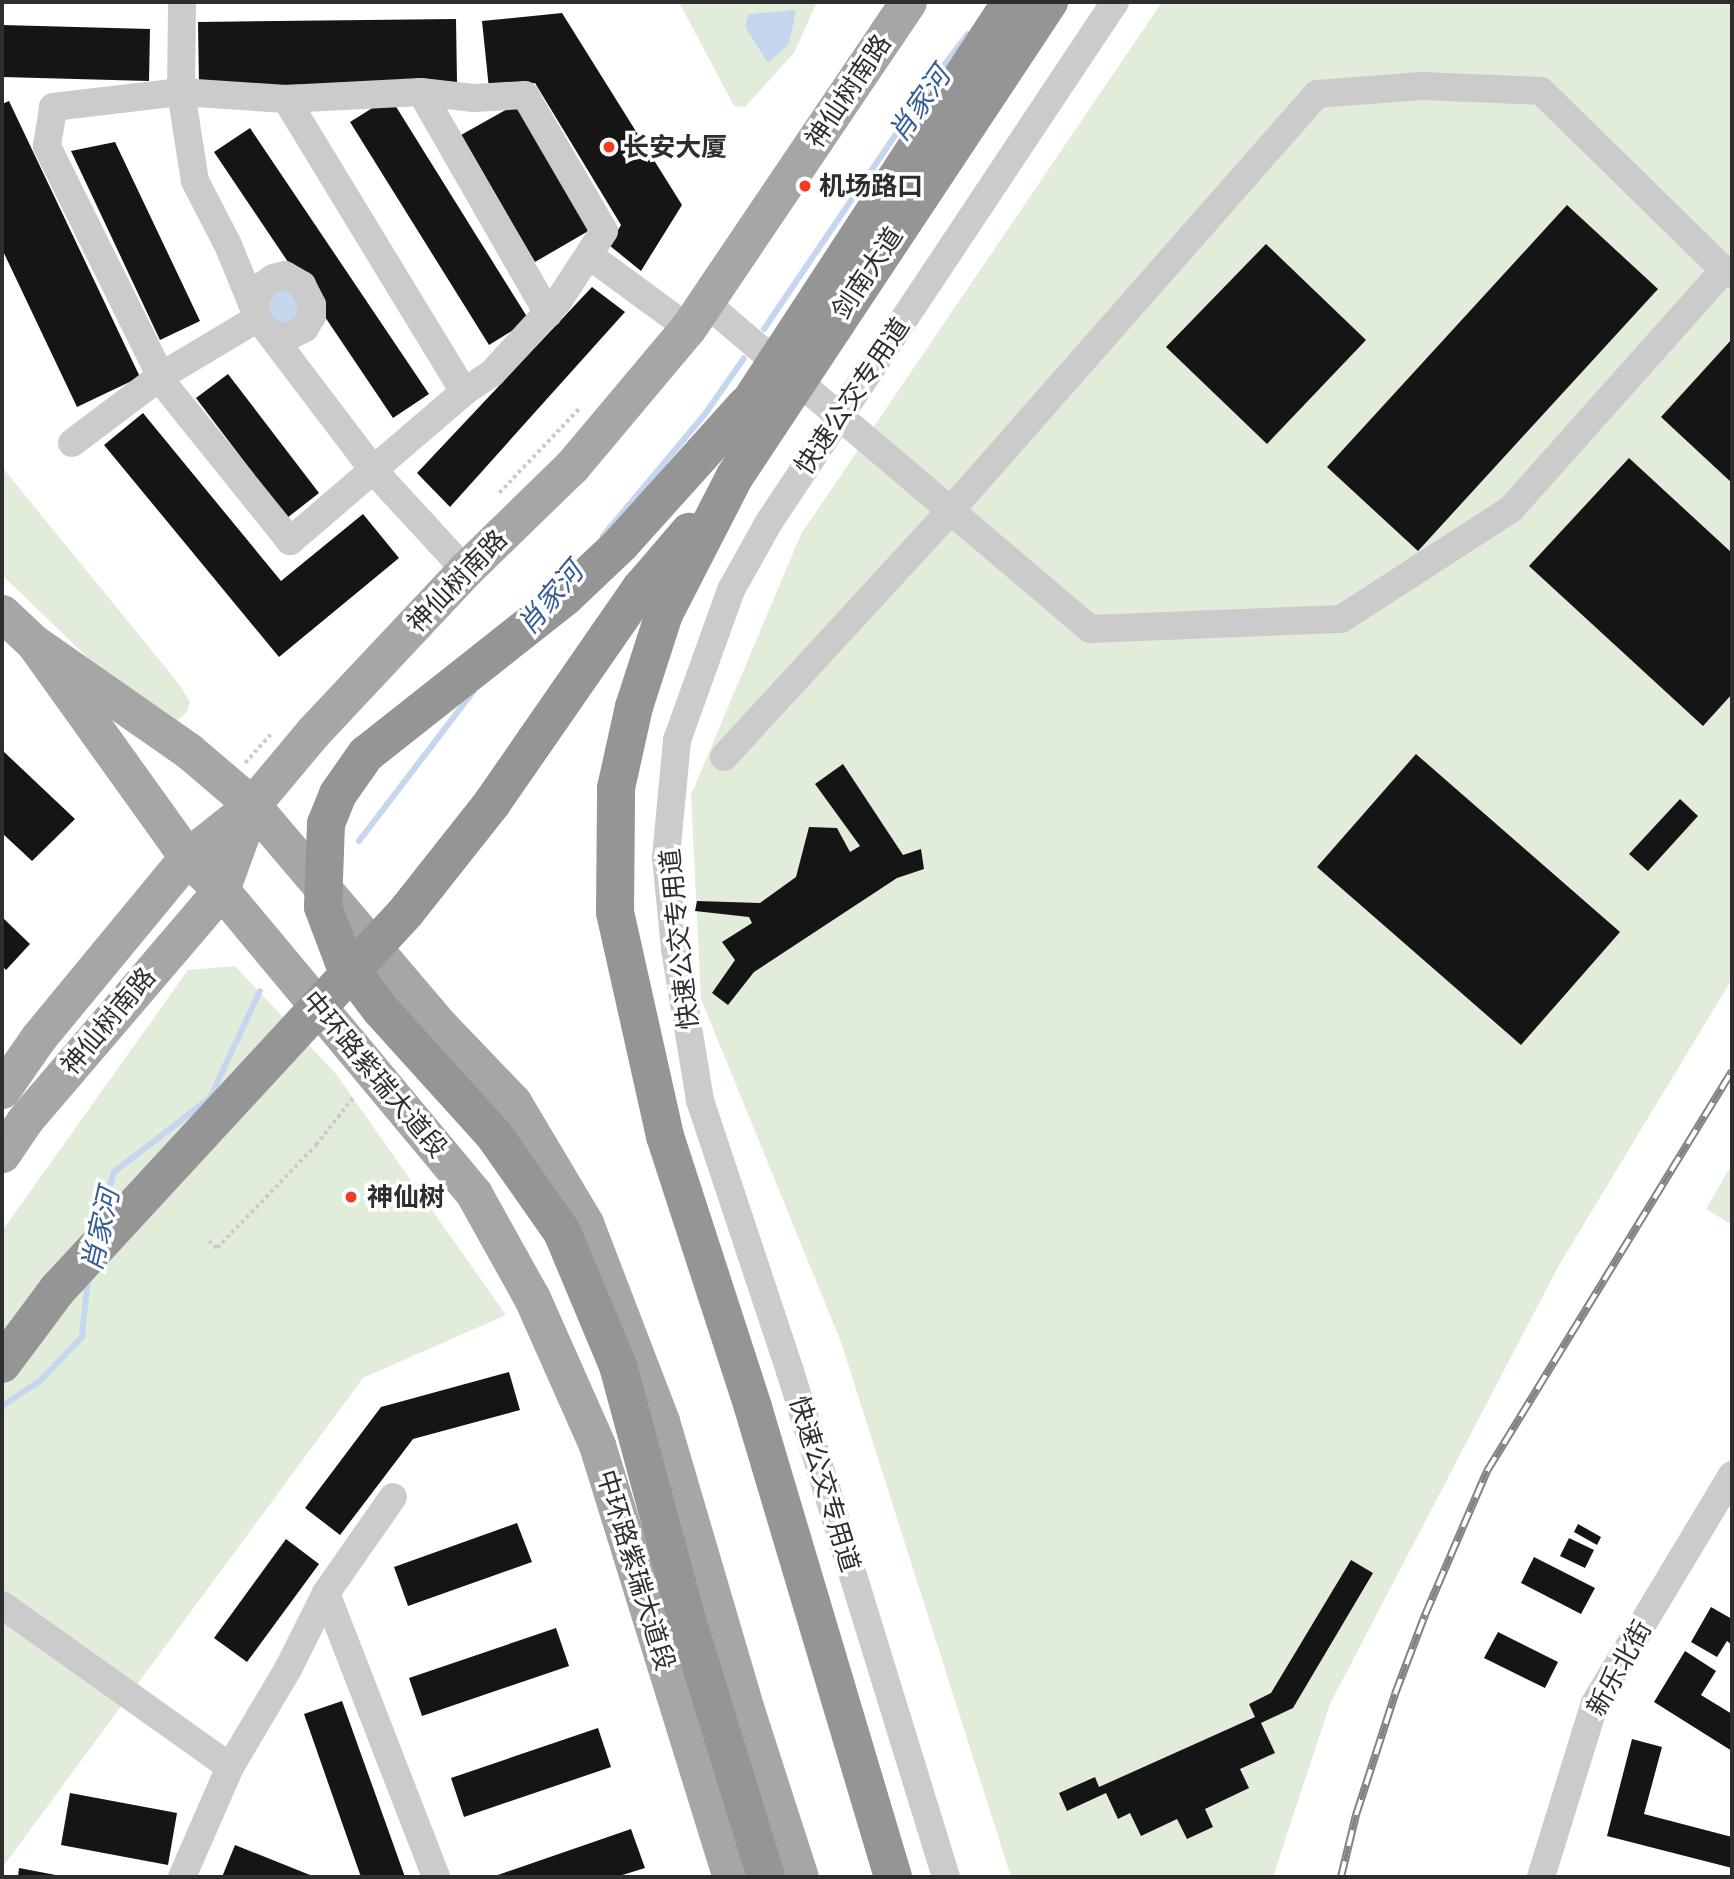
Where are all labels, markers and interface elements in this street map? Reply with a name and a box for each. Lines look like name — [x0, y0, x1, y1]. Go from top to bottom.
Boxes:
street label: 神仙树南路 — [799, 28, 897, 154]
water label: 肖家河 — [881, 60, 957, 148]
place label: 长安大厦 — [623, 131, 727, 163]
marker: 长安大厦 — [601, 139, 617, 155]
place label: 机场路口 — [819, 170, 923, 202]
marker: 机场路口 — [797, 178, 813, 194]
street label: 剑南大道 — [825, 221, 909, 325]
street label: 快速公交专用道 — [788, 312, 916, 480]
street label: 神仙树南路 — [401, 523, 513, 639]
water label: 肖家河 — [510, 555, 590, 641]
street label: 快速公交专用道 — [654, 847, 704, 1031]
street label: 神仙树南路 — [54, 961, 162, 1081]
street label: 中环路紫瑞大道段 — [296, 984, 454, 1164]
place label: 神仙树 — [367, 1181, 445, 1213]
water label: 肖家河 — [74, 1185, 126, 1275]
marker: 神仙树 — [341, 1187, 361, 1207]
street label: 快速公交专用道 — [783, 1392, 867, 1576]
street label: 中环路紫瑞大道段 — [591, 1466, 681, 1674]
street label: 新乐北街 — [1580, 1615, 1658, 1721]

